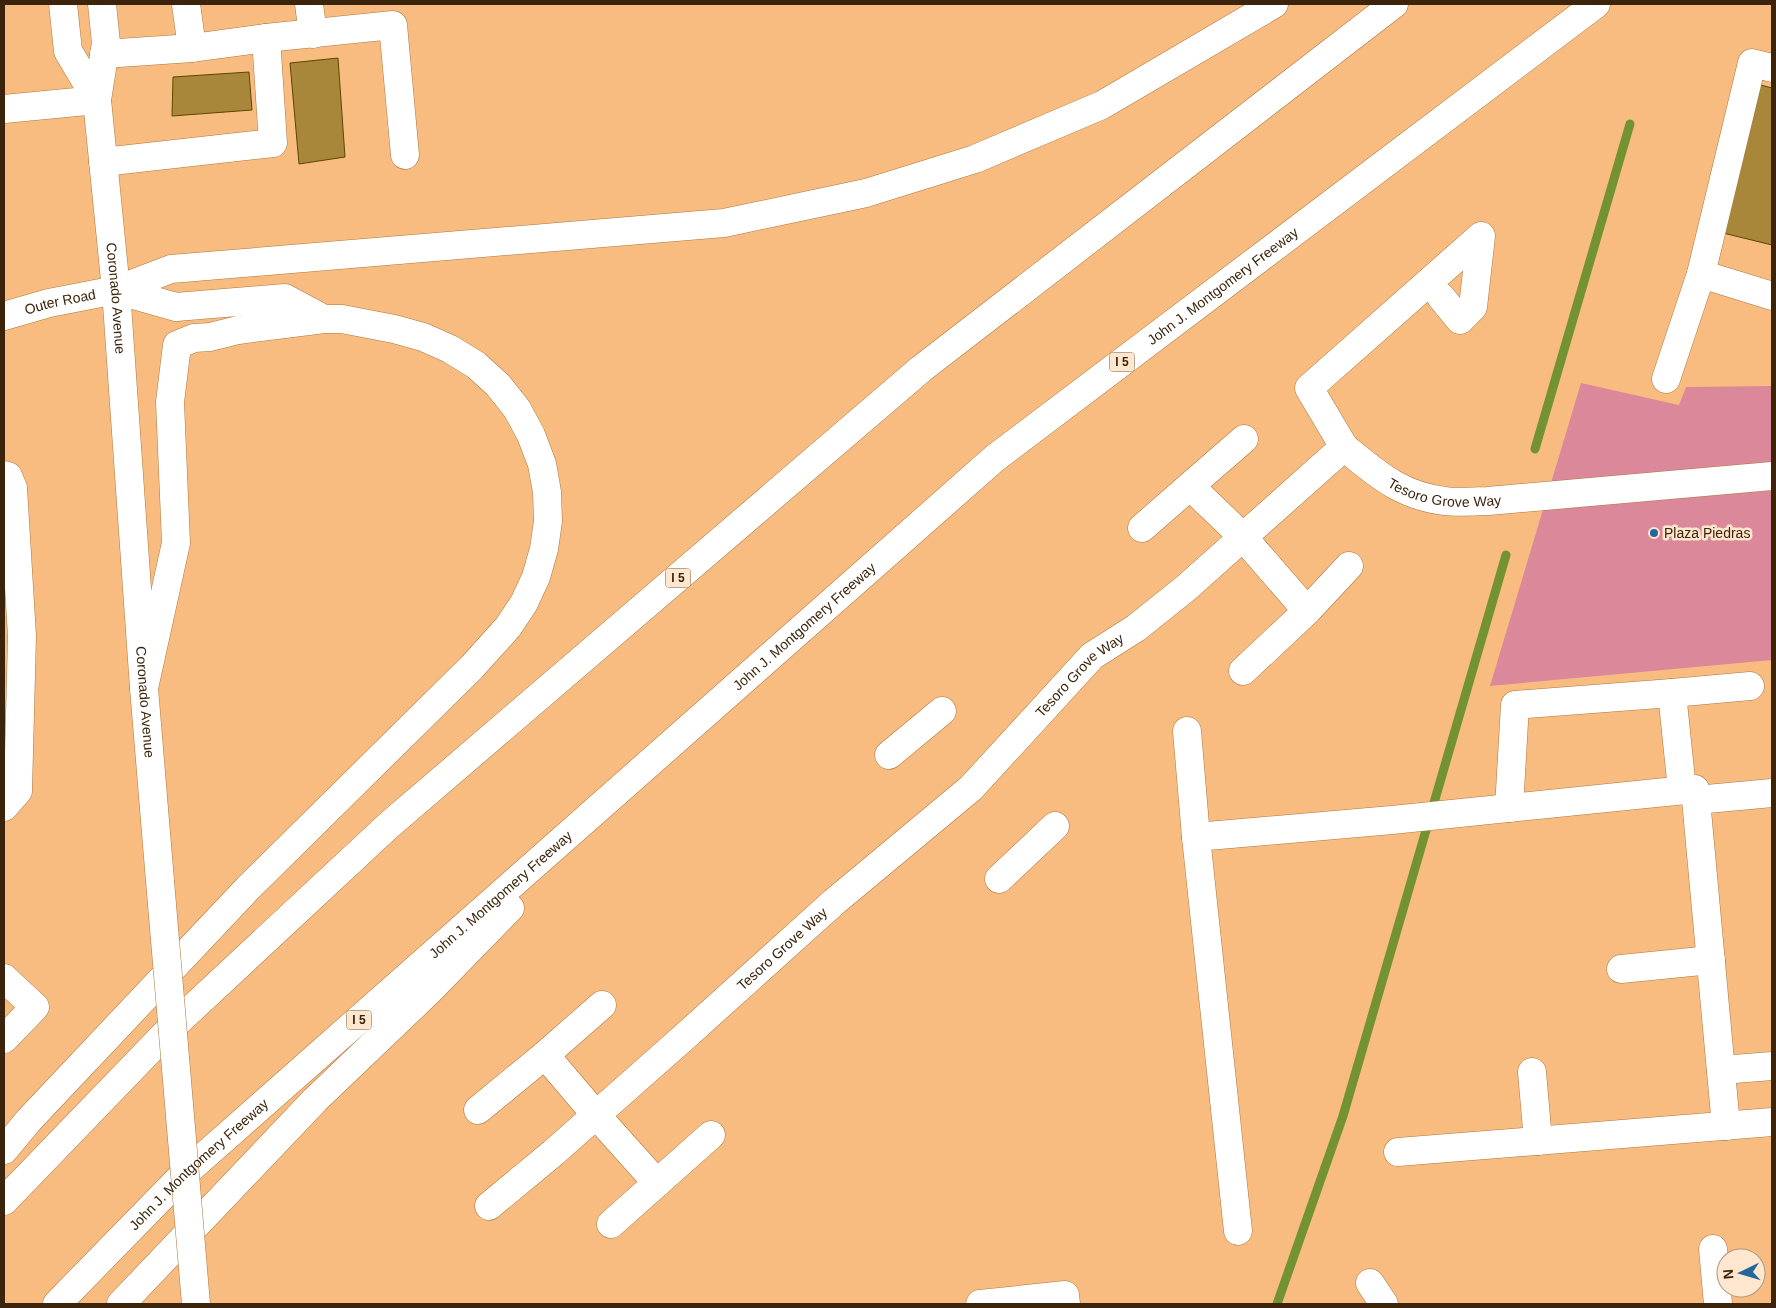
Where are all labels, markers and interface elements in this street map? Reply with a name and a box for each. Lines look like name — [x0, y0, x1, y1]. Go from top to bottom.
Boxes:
street label: John J. Montgomery Freeway — [1144, 224, 1301, 348]
street label: Coronado Avenue — [103, 242, 128, 355]
street label: Outer Road — [23, 286, 97, 318]
road number: I 5 — [1110, 352, 1134, 372]
street label: Tesoro Grove Way — [1385, 475, 1502, 510]
place label: Plaza Piedras — [1664, 525, 1750, 541]
marker: Plaza Piedras — [1648, 527, 1660, 539]
street label: John J. Montgomery Freeway — [730, 559, 879, 694]
road number: I 5 — [666, 568, 690, 588]
street label: Tesoro Grove Way — [1032, 630, 1126, 720]
street label: Coronado Avenue — [133, 646, 158, 759]
street label: John J. Montgomery Freeway — [426, 827, 575, 962]
street label: Tesoro Grove Way — [734, 904, 830, 993]
road number: I 5 — [346, 1010, 372, 1030]
street label: John J. Montgomery Freeway — [126, 1095, 271, 1233]
north arrow — [1716, 1248, 1766, 1298]
text: N — [1720, 1268, 1736, 1280]

